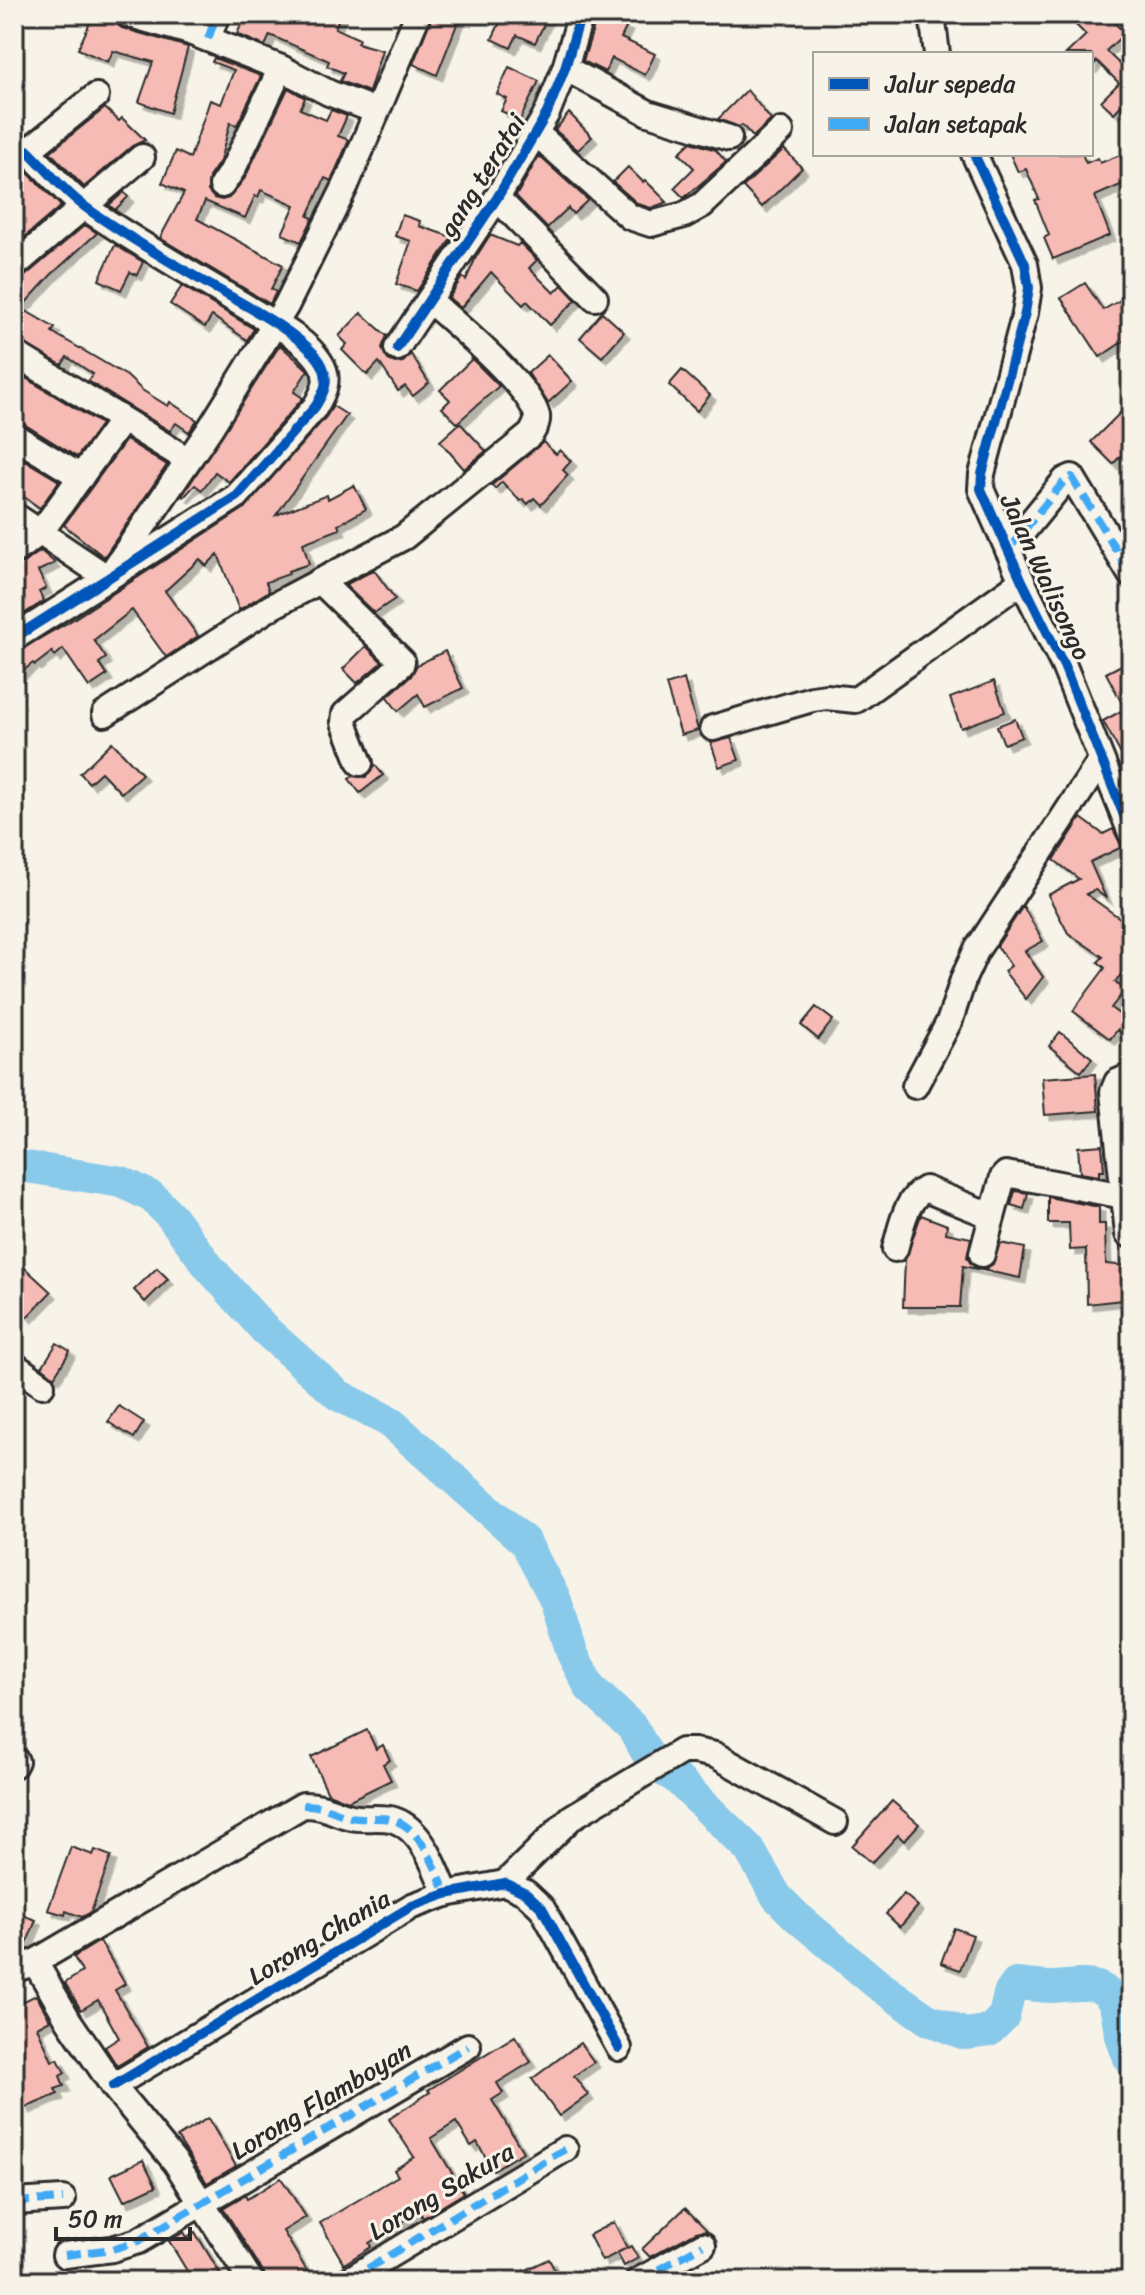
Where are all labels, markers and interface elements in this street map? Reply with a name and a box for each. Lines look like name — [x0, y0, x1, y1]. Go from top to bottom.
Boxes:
legend — [813, 52, 1093, 156]
text: Jalur sepeda — [884, 63, 1016, 105]
street label: gang teratai — [425, 103, 539, 248]
text: Jalan setapak — [884, 103, 1028, 145]
street label: Jalan Walisongo — [987, 485, 1105, 668]
street label: Lorong Chania — [239, 1876, 400, 1998]
street label: Lorong Flamboyan — [221, 2027, 421, 2173]
street label: Lorong Sakura — [359, 2129, 524, 2253]
scale bar — [56, 2191, 190, 2241]
text: 50 m — [68, 2198, 123, 2240]

